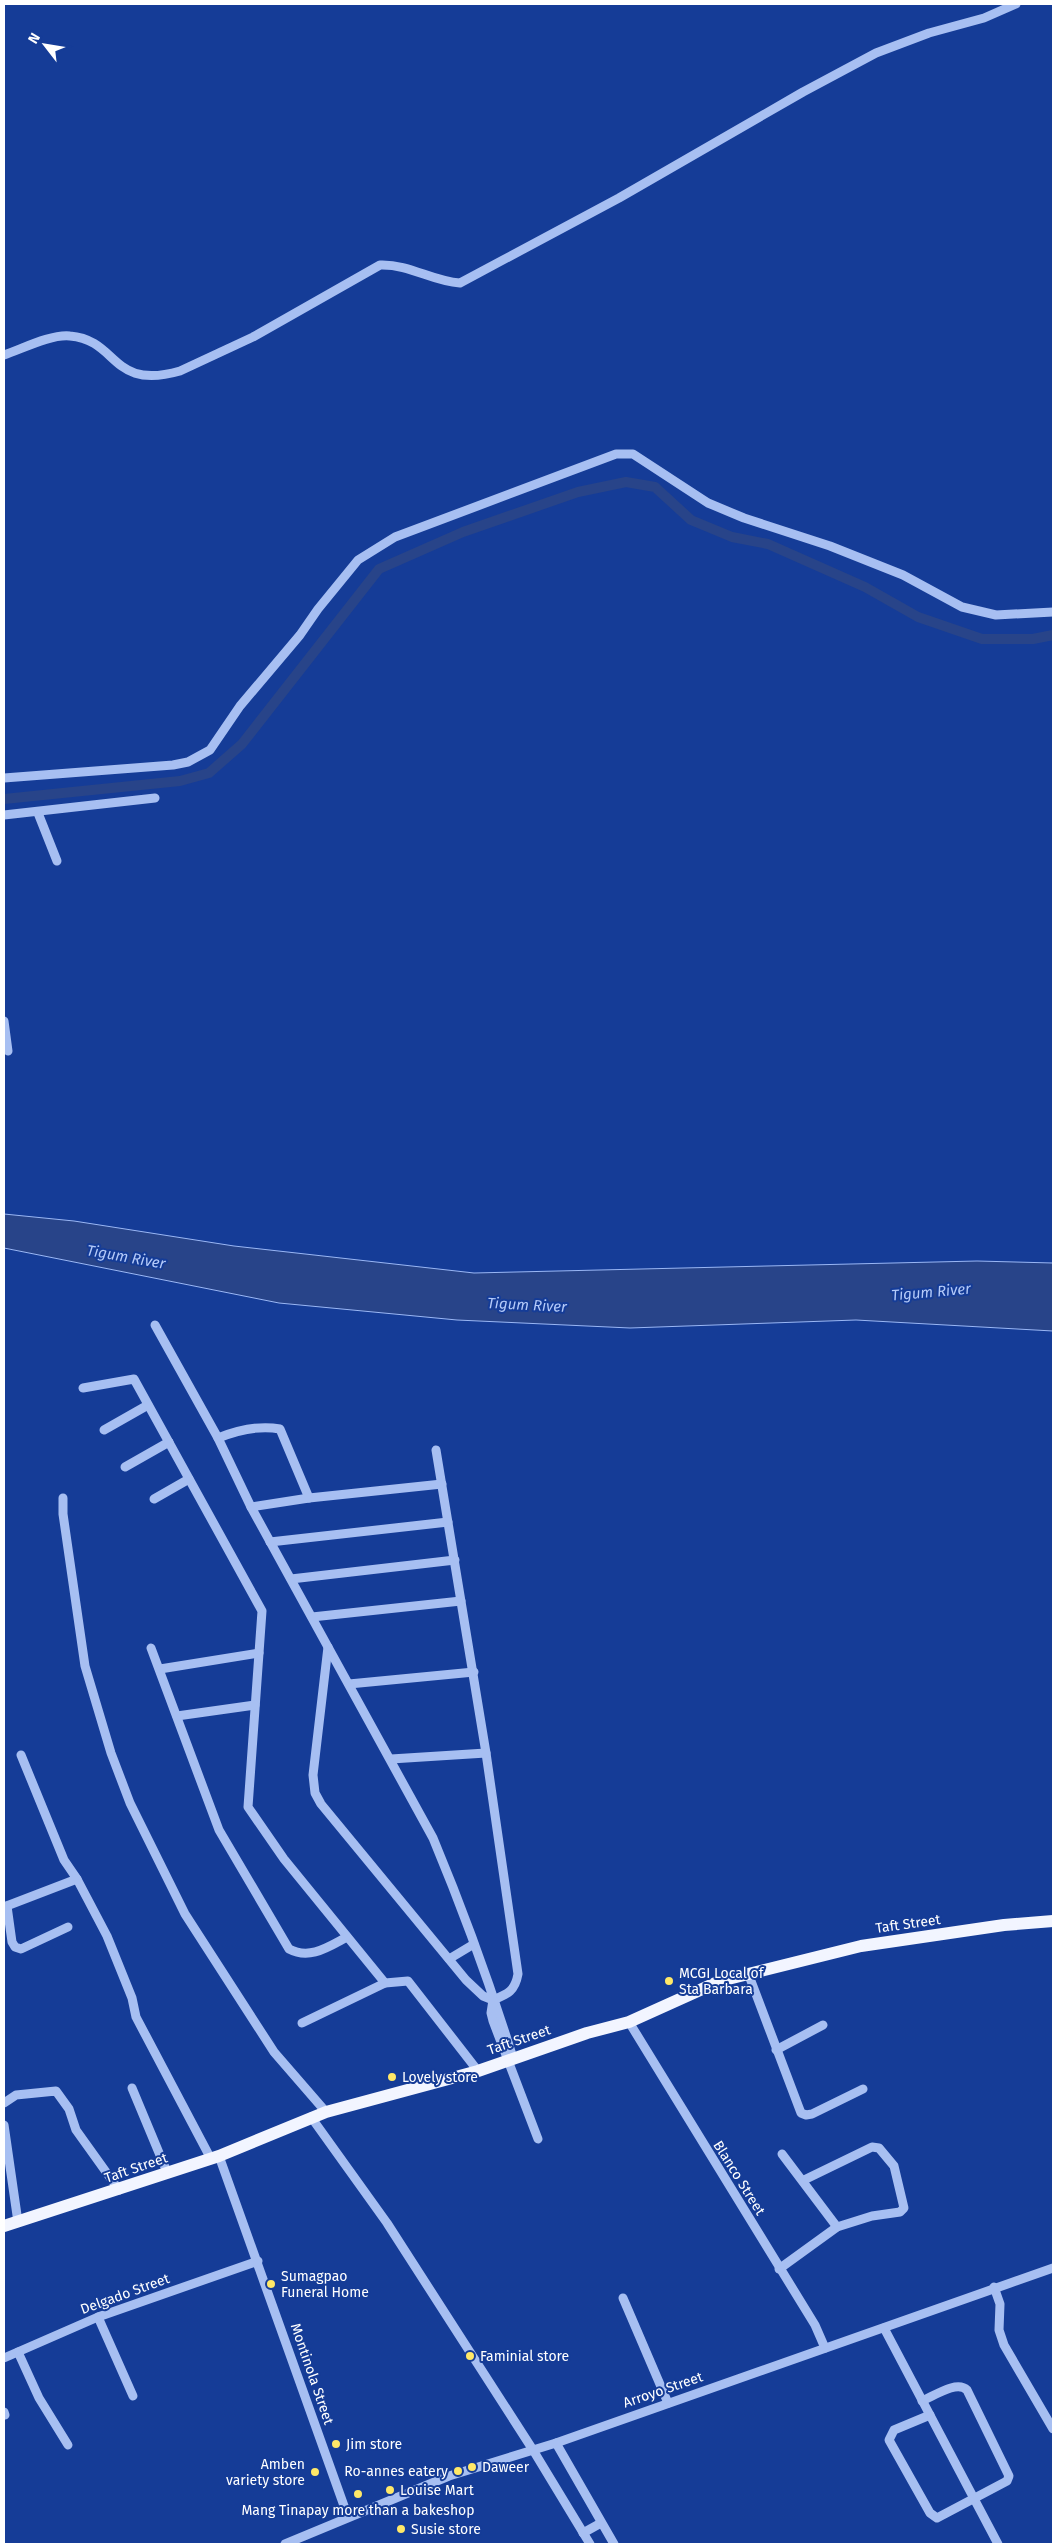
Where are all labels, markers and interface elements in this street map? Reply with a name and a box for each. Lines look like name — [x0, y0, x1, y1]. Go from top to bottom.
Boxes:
north arrow — [20, 20, 70, 70]
text: N — [25, 30, 44, 47]
water label: Tigum River — [85, 1241, 168, 1273]
water label: Tigum River — [891, 1279, 973, 1304]
water label: Tigum River — [487, 1294, 569, 1316]
street label: Taft Street — [874, 1911, 943, 1937]
place label: MCGI Local of Sta Barbara — [679, 1965, 765, 1998]
marker: MCGI Local of Sta Barbara — [663, 1975, 675, 1987]
street label: Taft Street — [485, 2021, 554, 2059]
place label: Lovely store — [402, 2069, 478, 2086]
marker: Lovely store — [386, 2071, 398, 2083]
street label: Blanco Street — [709, 2138, 769, 2219]
street label: Taft Street — [102, 2149, 171, 2187]
place label: Sumagpao Funeral Home — [281, 2268, 369, 2301]
street label: Delgado Street — [78, 2270, 173, 2318]
marker: Sumagpao Funeral Home — [265, 2278, 277, 2290]
street label: Montinola Street — [287, 2321, 338, 2428]
place label: Faminial store — [480, 2348, 569, 2365]
marker: Faminial store — [464, 2350, 476, 2362]
street label: Arroyo Street — [621, 2368, 706, 2412]
place label: Jim store — [346, 2436, 402, 2453]
marker: Jim store — [330, 2438, 342, 2450]
place label: Amben variety store — [226, 2456, 305, 2489]
place label: Daweer — [482, 2459, 530, 2476]
marker: Daweer — [466, 2461, 478, 2473]
place label: Ro-annes eatery — [344, 2463, 448, 2480]
marker: Ro-annes eatery — [452, 2465, 464, 2477]
marker: Amben variety store — [309, 2466, 321, 2478]
place label: Louise Mart — [400, 2482, 475, 2499]
marker: Louise Mart — [384, 2484, 396, 2496]
marker: Mang Tinapay more than a bakeshop — [352, 2488, 364, 2500]
place label: Mang Tinapay more than a bakeshop — [241, 2502, 475, 2519]
place label: Susie store — [411, 2521, 481, 2538]
marker: Susie store — [395, 2523, 407, 2535]

